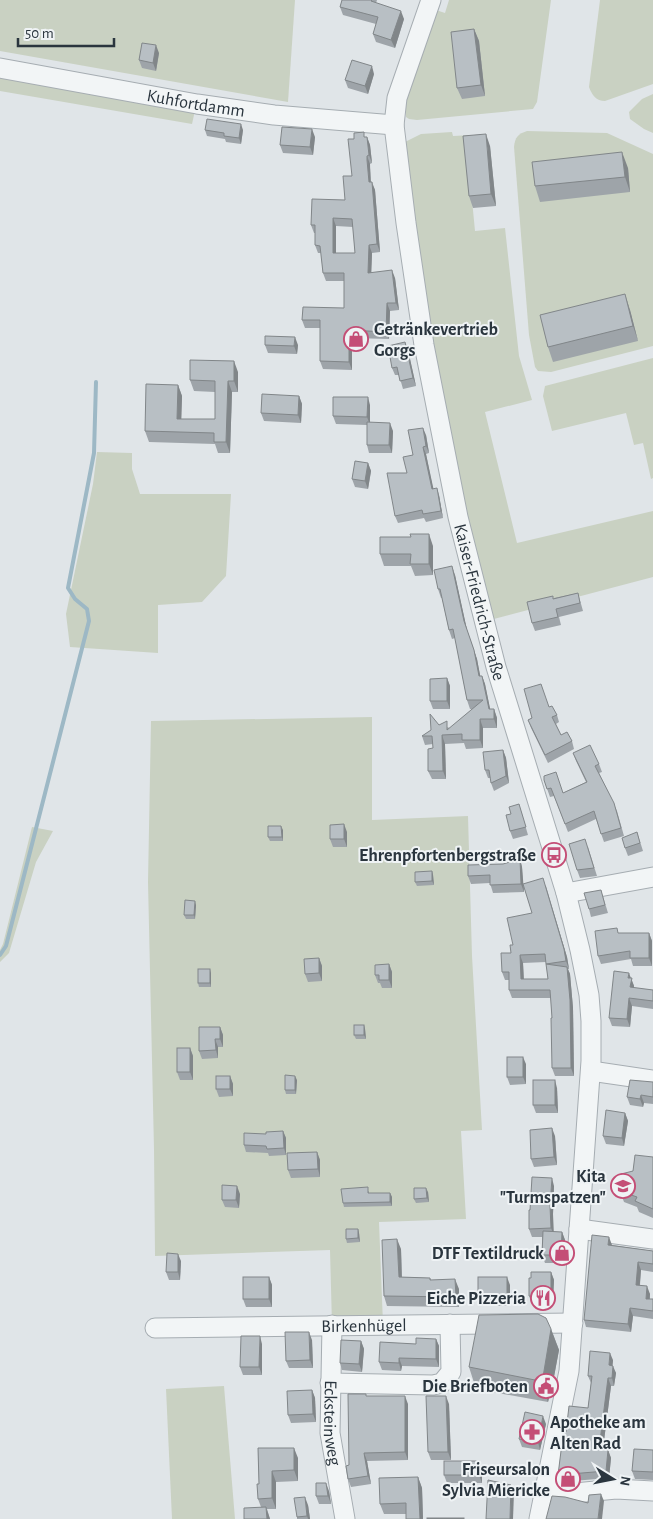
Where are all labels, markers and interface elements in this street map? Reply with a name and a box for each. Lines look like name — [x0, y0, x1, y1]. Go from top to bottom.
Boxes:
scale bar — [18, 15, 114, 47]
text: 50 m — [25, 26, 54, 41]
street label: Kuhfortdamm — [145, 87, 246, 121]
place label: Getränkevertrieb Gorgs — [374, 321, 498, 360]
shop icon: Getränkevertrieb Gorgs — [343, 326, 369, 352]
street label: Kaiser-Friedrich-Straße — [450, 522, 508, 683]
bus stop icon: Ehrenpfortenbergstraße — [541, 842, 567, 868]
place label: Ehrenpfortenbergstraße — [359, 847, 536, 865]
place label: Kita "Turmspatzen" — [500, 1168, 606, 1207]
school or university icon: Kita "Turmspatzen" — [610, 1173, 636, 1199]
shop icon: DTF Textildruck — [549, 1240, 575, 1266]
place label: DTF Textildruck — [432, 1245, 544, 1263]
restaurant icon: Eiche Pizzeria — [530, 1285, 556, 1311]
place label: Eiche Pizzeria — [427, 1290, 526, 1308]
street label: Birkenhügel — [321, 1317, 407, 1336]
public building icon: Die Briefboten — [533, 1373, 559, 1399]
place label: Die Briefboten — [422, 1378, 528, 1396]
street label: Ecksteinweg — [320, 1380, 344, 1467]
place label: Apotheke am Alten Rad — [550, 1414, 646, 1453]
pharmacy icon: Apotheke am Alten Rad — [519, 1419, 545, 1445]
north arrow — [588, 1454, 638, 1504]
place label: Friseursalon Sylvia Miericke — [442, 1461, 550, 1500]
shop icon: Friseursalon Sylvia Miericke — [555, 1466, 581, 1492]
text: N — [617, 1475, 633, 1487]

